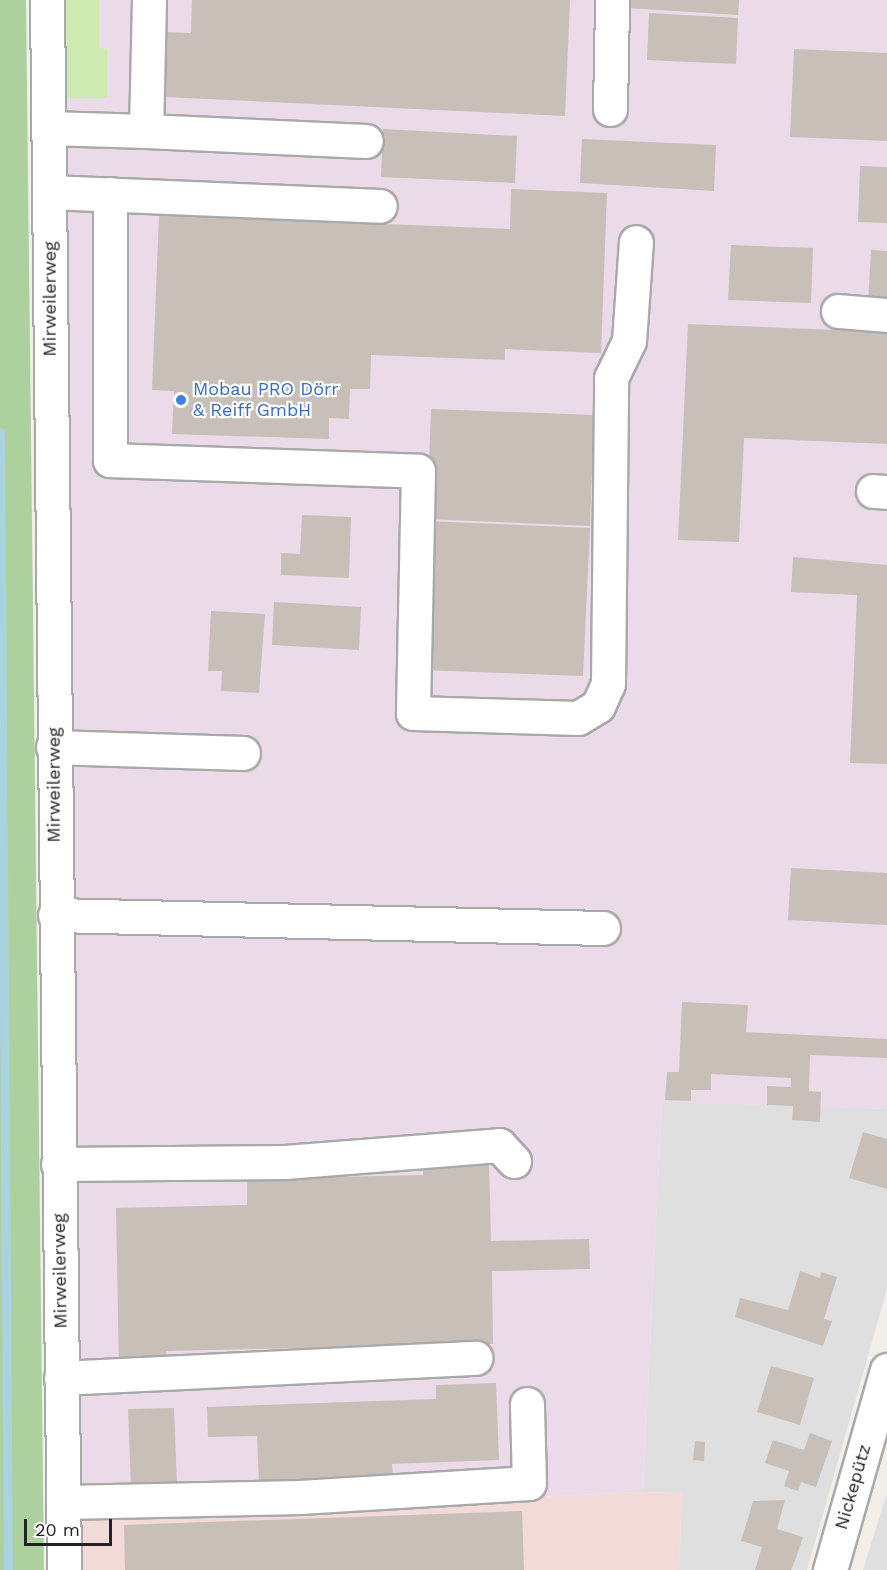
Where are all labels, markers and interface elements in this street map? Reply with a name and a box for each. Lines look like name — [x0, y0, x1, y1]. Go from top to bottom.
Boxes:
street label: Mirweilerweg — [39, 241, 61, 357]
place label: Mobau PRO Dörr & Reiff GmbH — [193, 379, 339, 422]
marker: Mobau PRO Dörr & Reiff GmbH — [174, 393, 188, 407]
street label: Mirweilerweg — [43, 727, 65, 843]
street label: Mirweilerweg — [48, 1213, 72, 1329]
street label: Nickepütz — [831, 1442, 875, 1532]
scale bar — [27, 1507, 116, 1545]
text: 20 m — [35, 1519, 80, 1540]

